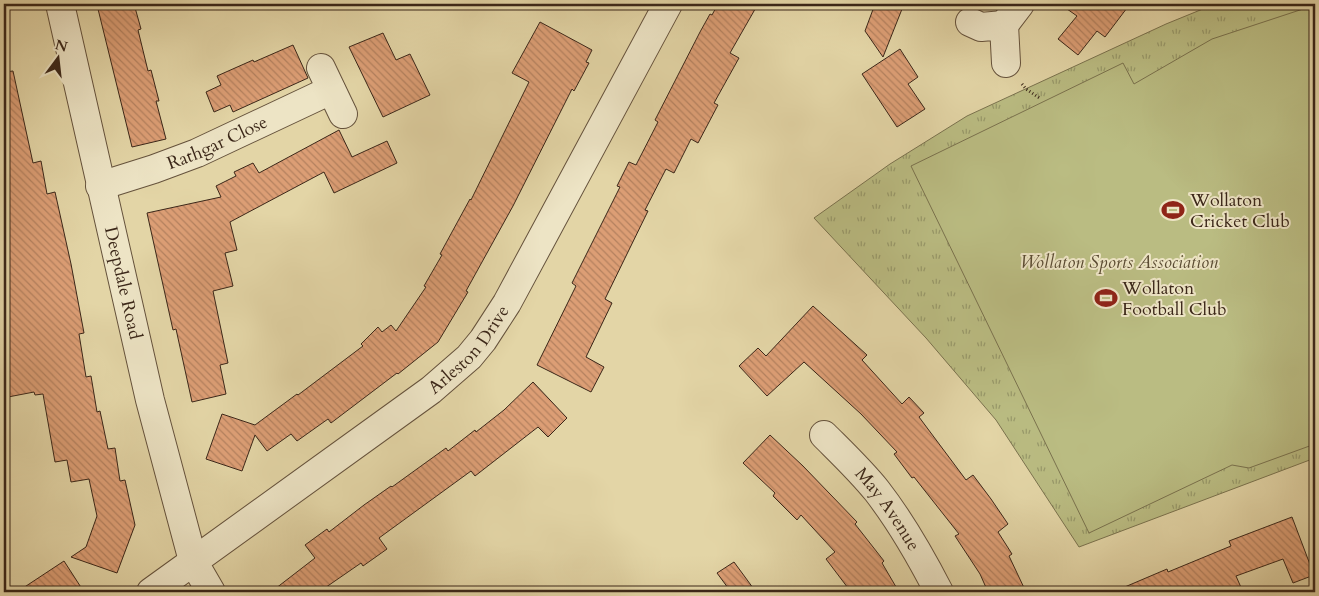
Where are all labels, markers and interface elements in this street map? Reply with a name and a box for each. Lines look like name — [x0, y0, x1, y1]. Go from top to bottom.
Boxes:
north arrow — [32, 32, 82, 82]
text: N — [53, 35, 70, 57]
street label: Rathgar Close — [163, 109, 271, 176]
place label: Wollaton Cricket Club — [1189, 188, 1290, 234]
sports icon: Wollaton Cricket Club — [1160, 197, 1186, 223]
street label: Deepdale Road — [98, 224, 148, 342]
park label: Wollaton Sports Association — [1020, 250, 1218, 275]
place label: Wollaton Football Club — [1121, 276, 1227, 322]
sports icon: Wollaton Football Club — [1093, 285, 1119, 311]
street label: Arleston Drive — [423, 300, 515, 400]
street label: May Avenue — [849, 462, 926, 555]

